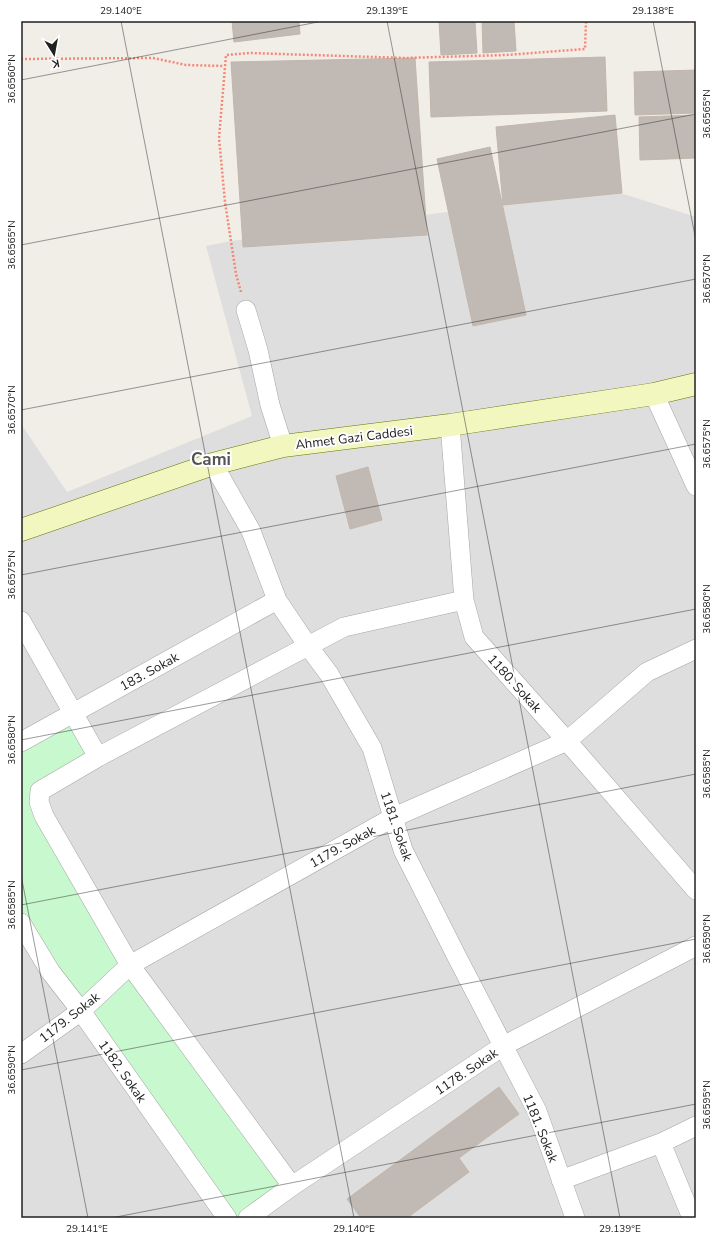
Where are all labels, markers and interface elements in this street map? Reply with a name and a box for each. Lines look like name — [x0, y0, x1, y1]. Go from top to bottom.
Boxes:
text: 29.140°E — [100, 4, 142, 18]
text: 29.139°E — [366, 4, 408, 18]
text: 29.138°E — [632, 4, 674, 18]
north arrow — [34, 34, 74, 74]
text: 36.6560°N — [5, 54, 19, 104]
text: K — [50, 55, 61, 72]
text: 36.6565°N — [700, 89, 714, 139]
text: 36.6565°N — [5, 220, 19, 270]
text: 36.6570°N — [700, 254, 714, 304]
text: 36.6570°N — [5, 385, 19, 435]
text: 36.6575°N — [700, 419, 714, 469]
street label: Ahmet Gazi Caddesi — [294, 422, 414, 454]
district label: Cami — [191, 448, 231, 471]
text: 36.6575°N — [5, 550, 19, 600]
text: 36.6580°N — [700, 584, 714, 634]
street label: 183. Sokak — [117, 648, 183, 695]
street label: 1180. Sokak — [483, 651, 546, 717]
text: 36.6580°N — [5, 715, 19, 765]
text: 36.6585°N — [700, 749, 714, 799]
street label: 1181. Sokak — [376, 789, 417, 864]
street label: 1179. Sokak — [306, 821, 379, 872]
text: 36.6585°N — [5, 880, 19, 930]
text: 36.6590°N — [700, 914, 714, 964]
street label: 1179. Sokak — [35, 988, 104, 1047]
street label: 1182. Sokak — [94, 1037, 151, 1107]
street label: 1178. Sokak — [431, 1044, 502, 1100]
text: 36.6590°N — [5, 1045, 19, 1095]
text: 36.6595°N — [700, 1080, 714, 1130]
street label: 1181. Sokak — [518, 1091, 562, 1166]
text: 29.141°E — [66, 1222, 108, 1236]
text: 29.140°E — [333, 1222, 375, 1236]
text: 29.139°E — [599, 1222, 641, 1236]

